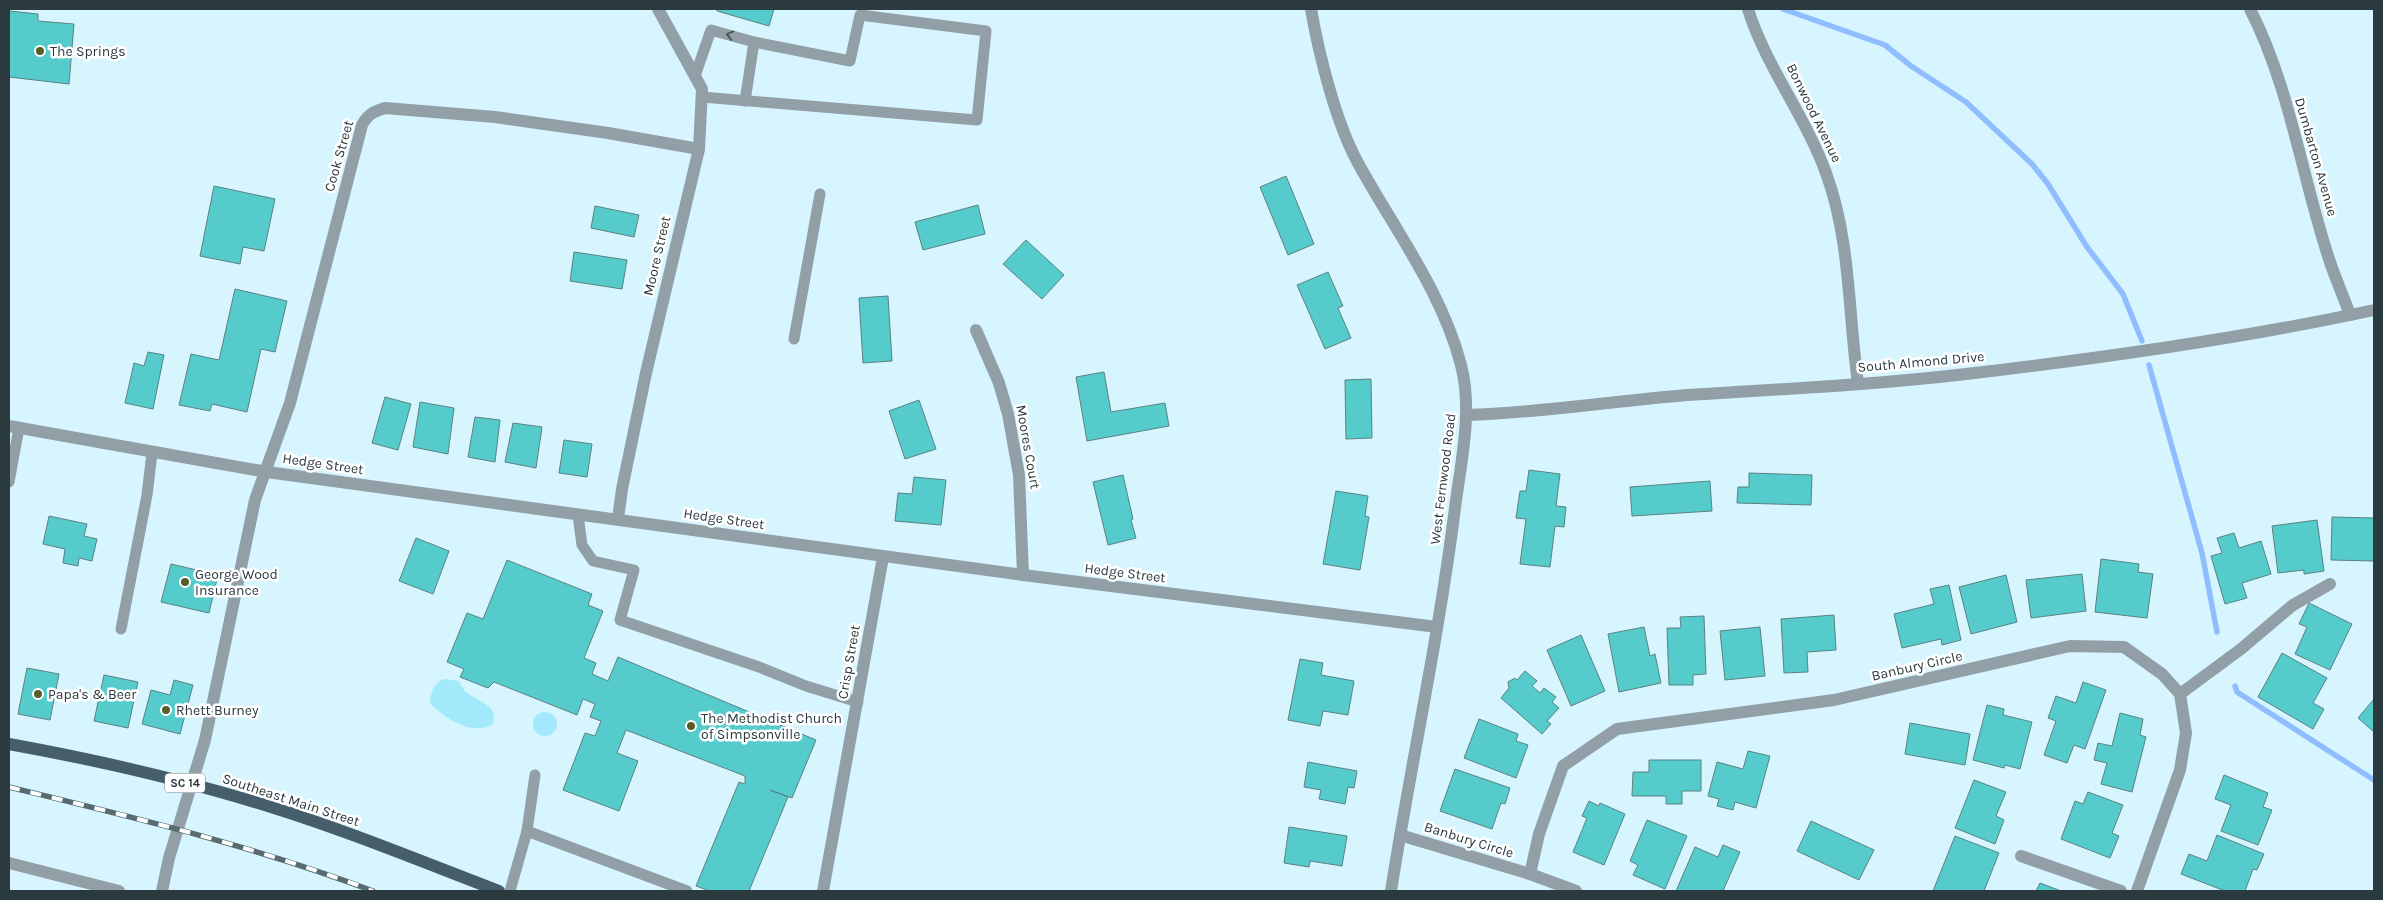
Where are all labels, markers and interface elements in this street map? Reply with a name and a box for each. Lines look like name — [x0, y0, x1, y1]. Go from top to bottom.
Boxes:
one-way arrow — [727, 31, 735, 41]
place label: The Springs — [50, 43, 126, 60]
marker: The Springs — [34, 45, 46, 57]
street label: Bonwood Avenue — [1783, 61, 1845, 165]
street label: Dumbarton Avenue — [2291, 96, 2341, 218]
street label: Cook Street — [321, 118, 357, 194]
street label: Moore Street — [640, 215, 674, 297]
street label: South Almond Drive — [1857, 348, 1985, 376]
street label: Moores Court — [1012, 404, 1044, 490]
street label: West Fernwood Road — [1427, 412, 1459, 546]
street label: Hedge Street — [281, 450, 365, 478]
street label: Hedge Street — [682, 505, 766, 533]
street label: Hedge Street — [1083, 560, 1167, 586]
place label: George Wood Insurance — [195, 566, 278, 599]
marker: George Wood Insurance — [179, 576, 191, 588]
street label: Crisp Street — [834, 624, 864, 700]
street label: Banbury Circle — [1870, 647, 1964, 685]
place label: Papa's & Beer — [48, 686, 137, 703]
marker: Papa's & Beer — [32, 688, 44, 700]
place label: Rhett Burney — [176, 702, 259, 719]
marker: Rhett Burney — [160, 704, 172, 716]
place label: The Methodist Church of Simpsonville — [701, 710, 842, 743]
marker: The Methodist Church of Simpsonville — [685, 720, 697, 732]
street label: Southeast Main Street — [220, 770, 362, 830]
road number: SC 14 — [165, 774, 205, 792]
street label: Banbury Circle — [1422, 818, 1516, 862]

